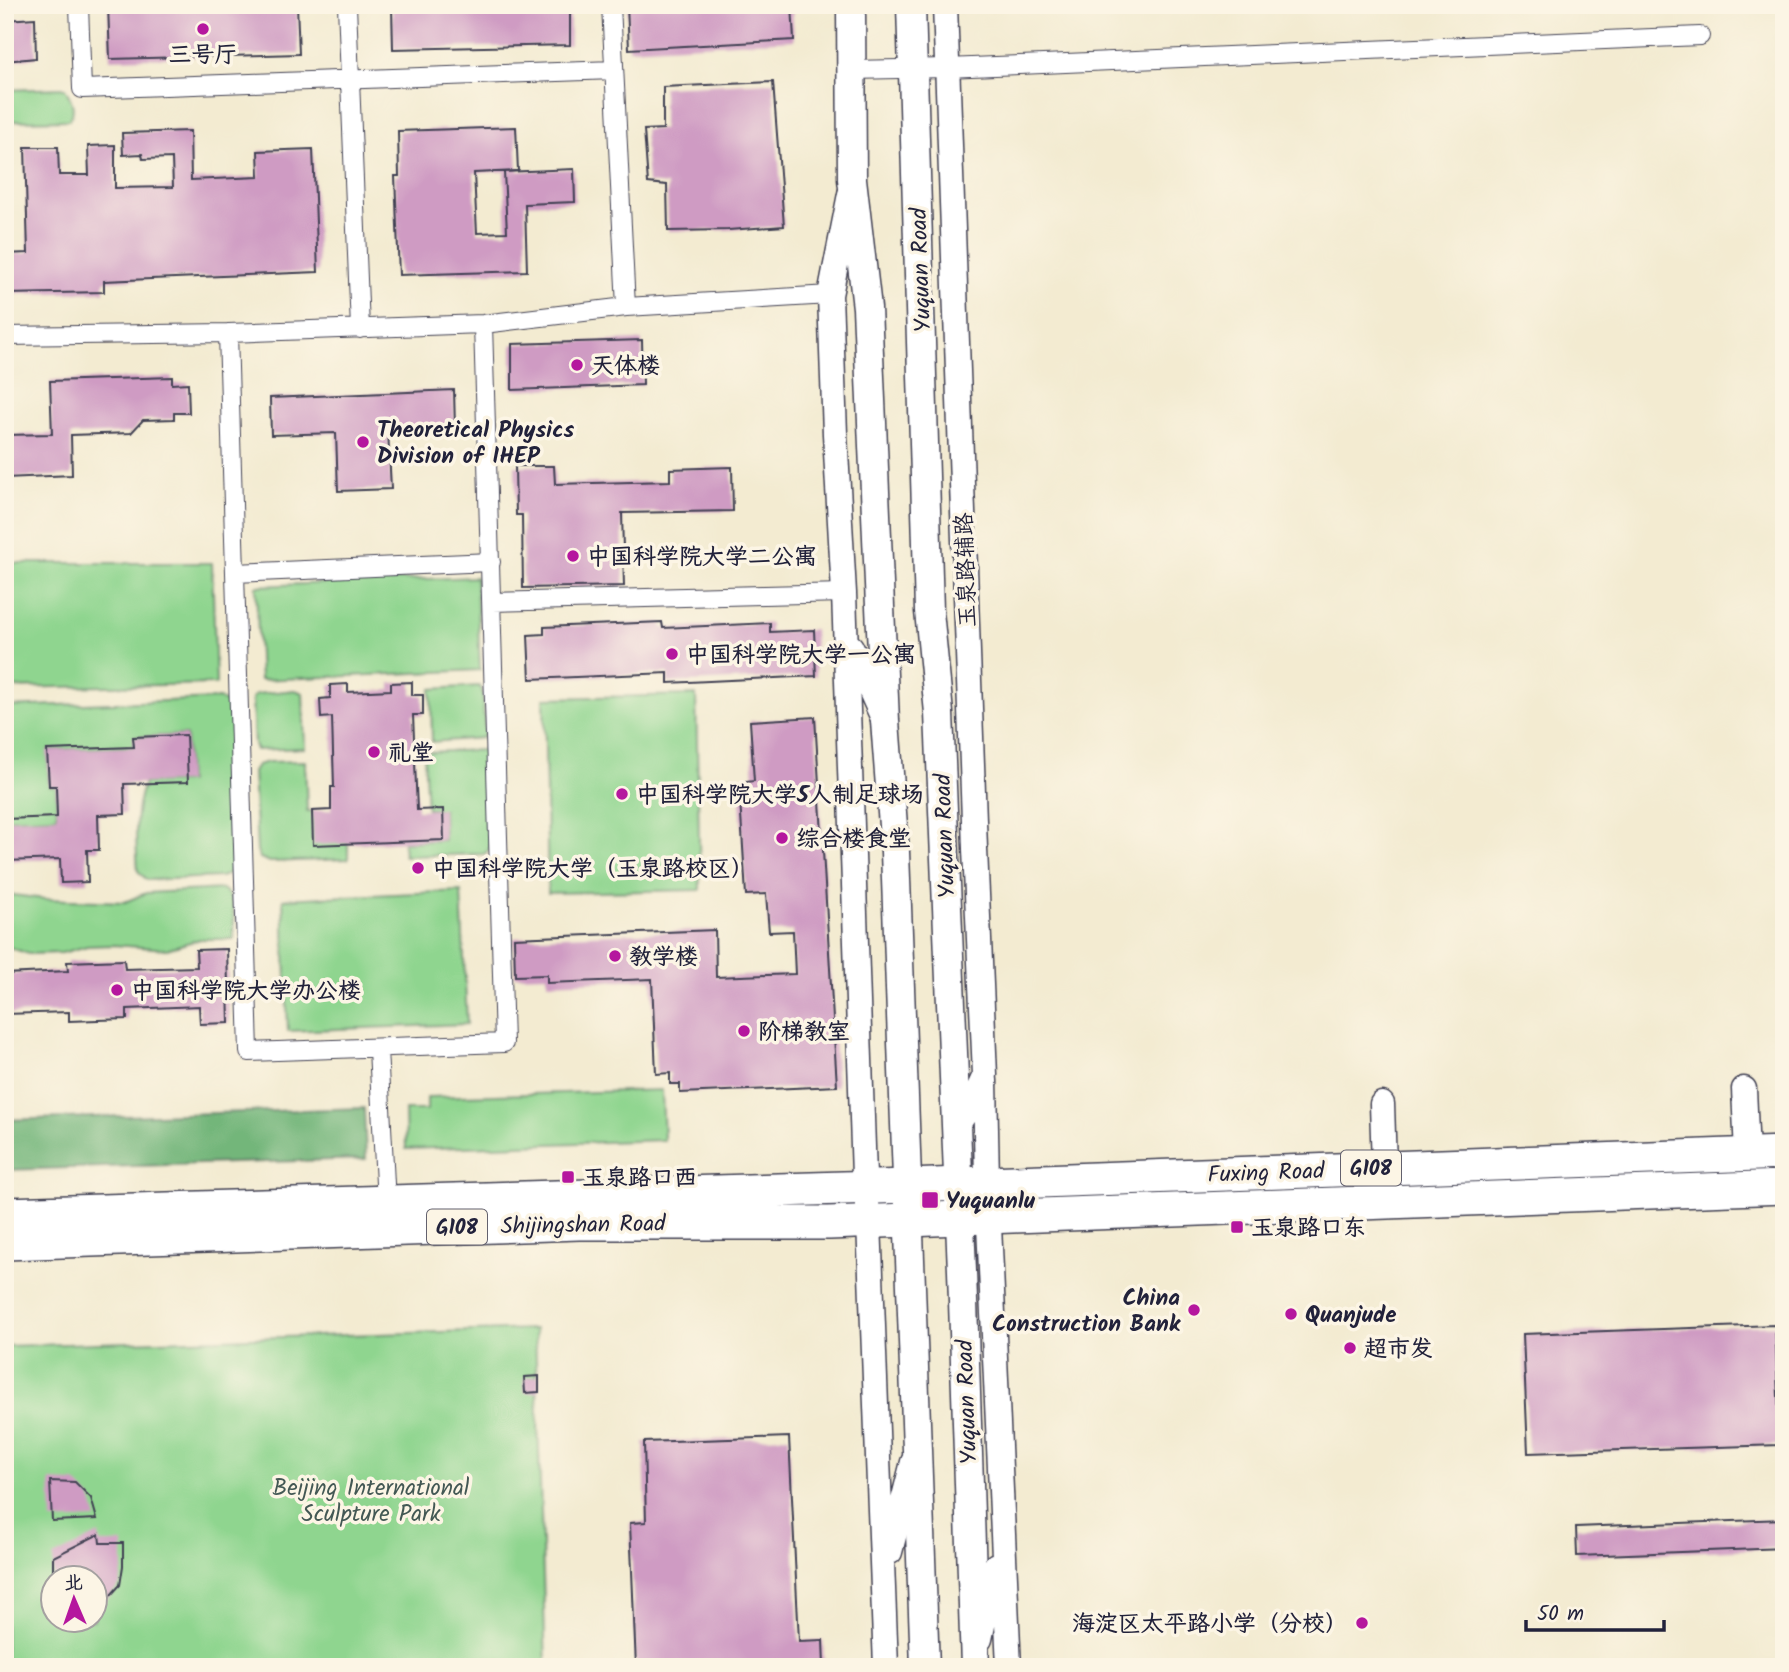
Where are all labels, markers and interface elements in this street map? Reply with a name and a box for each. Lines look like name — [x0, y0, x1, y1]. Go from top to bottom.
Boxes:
marker: 三号厅 — [195, 21, 211, 37]
place label: 三号厅 — [169, 38, 238, 74]
street label: Yuquan Road — [902, 207, 942, 333]
place label: 天体楼 — [591, 349, 660, 385]
marker: 天体楼 — [569, 357, 585, 373]
place label: Theoretical Physics Division of IHEP — [377, 413, 575, 475]
marker: Theoretical Physics Division of IHEP — [355, 434, 371, 450]
street label: 玉泉路辅路 — [947, 512, 987, 628]
place label: 中国科学院大学二公寓 — [587, 540, 817, 576]
marker: 中国科学院大学二公寓 — [565, 548, 581, 564]
place label: 中国科学院大学一公寓 — [686, 638, 916, 674]
marker: 中国科学院大学一公寓 — [664, 646, 680, 662]
place label: 礼堂 — [388, 736, 434, 772]
marker: 礼堂 — [366, 744, 382, 760]
street label: Yuquan Road — [926, 773, 966, 899]
place label: 中国科学院大学5人制足球场 — [636, 778, 924, 814]
marker: 中国科学院大学5人制足球场 — [614, 786, 630, 802]
place label: 综合楼食堂 — [796, 822, 911, 858]
marker: 综合楼食堂 — [774, 830, 790, 846]
place label: 中国科学院大学（玉泉路校区） — [432, 852, 754, 888]
marker: 中国科学院大学（玉泉路校区） — [410, 860, 426, 876]
place label: 教学楼 — [629, 940, 698, 976]
marker: 教学楼 — [607, 948, 623, 964]
place label: 中国科学院大学办公楼 — [131, 974, 361, 1010]
marker: 中国科学院大学办公楼 — [109, 982, 125, 998]
place label: 阶梯教室 — [758, 1015, 850, 1051]
marker: 阶梯教室 — [736, 1023, 752, 1039]
road number: G108 — [1341, 1150, 1401, 1186]
street label: Fuxing Road — [1207, 1154, 1326, 1194]
place label: 玉泉路口西 — [582, 1161, 697, 1197]
marker: 玉泉路口西 — [560, 1169, 576, 1185]
place label: Yuquanlu — [946, 1184, 1036, 1220]
marker: Yuquanlu — [920, 1190, 940, 1210]
street label: Shijingshan Road — [500, 1207, 666, 1245]
road number: G108 — [427, 1210, 487, 1244]
place label: 玉泉路口东 — [1251, 1211, 1366, 1247]
marker: 玉泉路口东 — [1229, 1219, 1245, 1235]
place label: China Construction Bank — [992, 1281, 1181, 1343]
place label: Quanjude — [1305, 1298, 1397, 1334]
marker: China Construction Bank — [1186, 1302, 1202, 1318]
marker: Quanjude — [1283, 1306, 1299, 1322]
place label: 超市发 — [1364, 1332, 1433, 1368]
street label: Yuquan Road — [948, 1339, 988, 1465]
marker: 超市发 — [1342, 1340, 1358, 1356]
park label: Beijing International Sculpture Park — [273, 1471, 470, 1533]
north arrow — [38, 1564, 108, 1634]
text: 北 — [63, 1569, 84, 1599]
scale bar — [1526, 1588, 1665, 1632]
text: 50 m — [1537, 1598, 1584, 1631]
place label: 海淀区太平路小学（分校） — [1072, 1607, 1348, 1643]
marker: 海淀区太平路小学（分校） — [1354, 1615, 1370, 1631]

